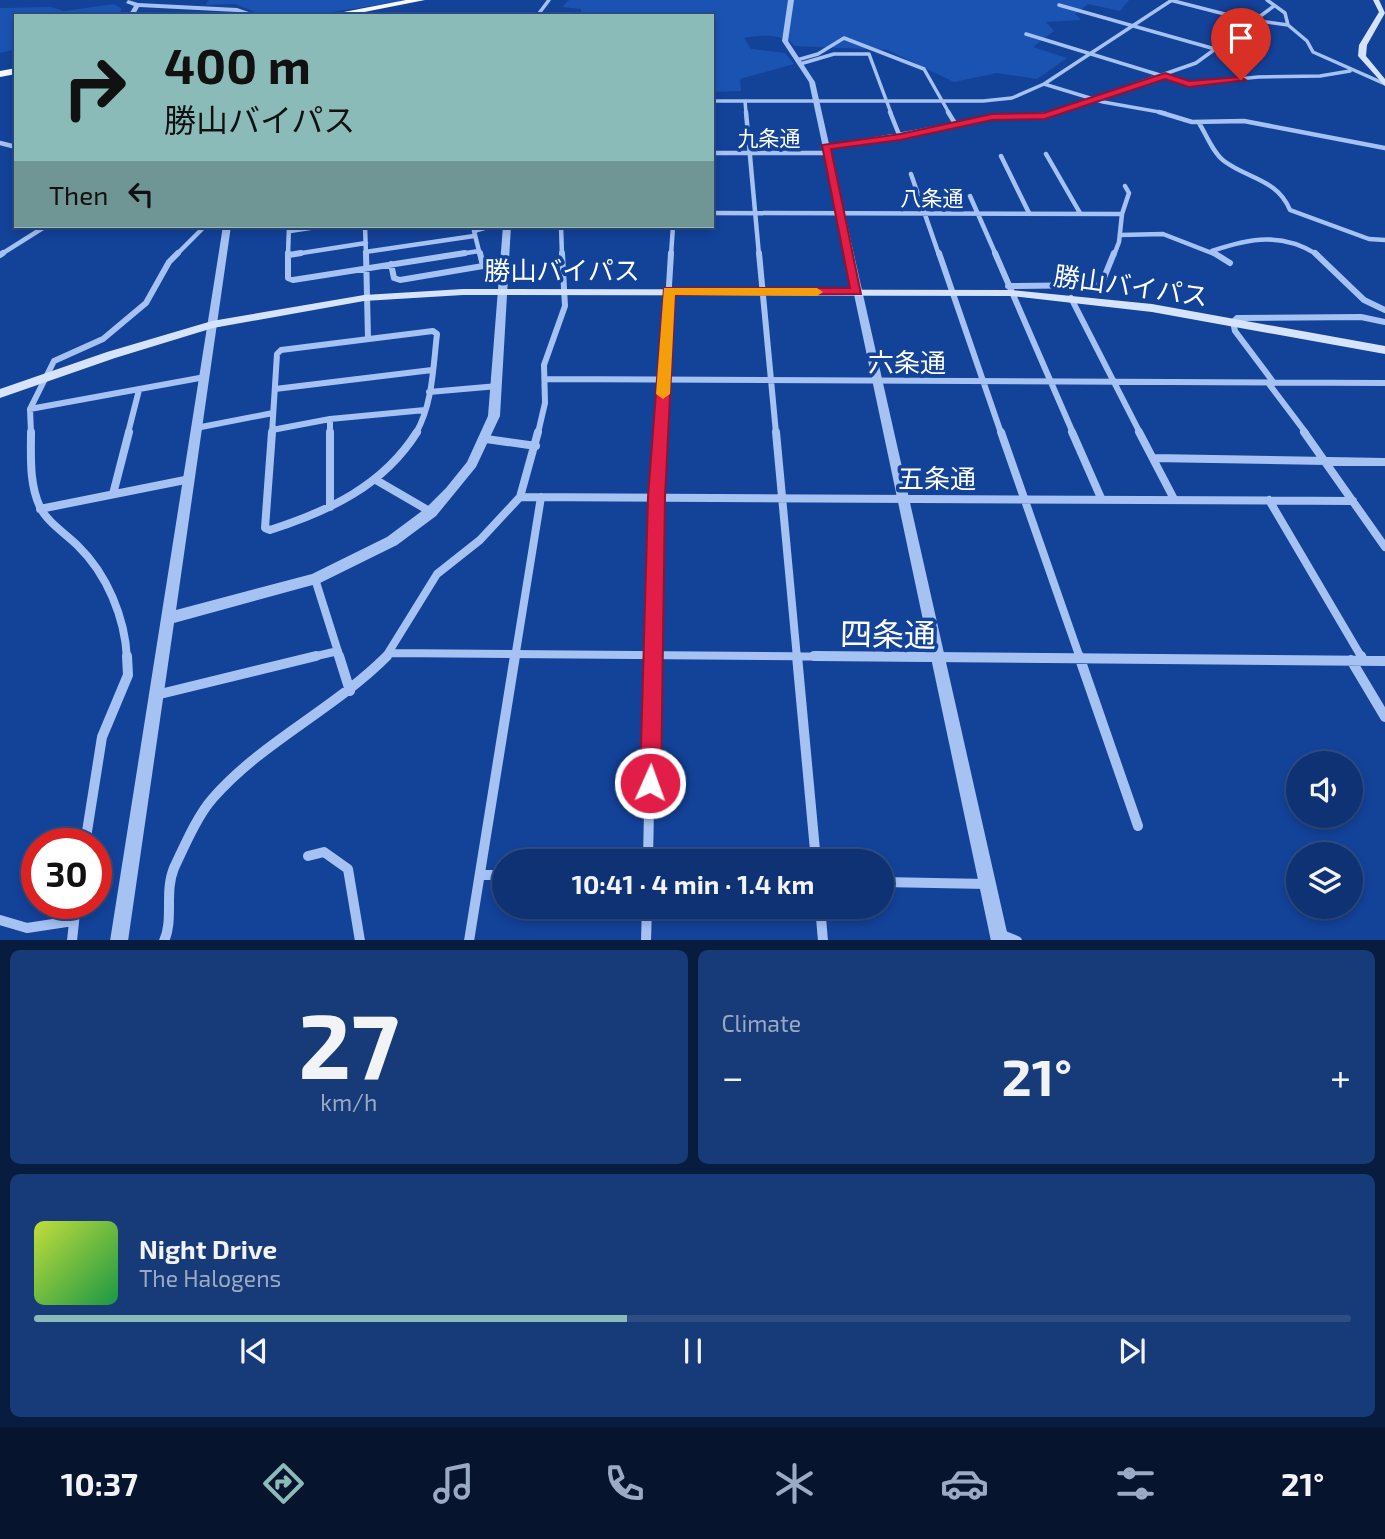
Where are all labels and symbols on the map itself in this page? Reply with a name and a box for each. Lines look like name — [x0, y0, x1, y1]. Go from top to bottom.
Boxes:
pin — [1211, 8, 1271, 80]
street label: 九条通 — [738, 125, 801, 150]
street label: 八条通 — [901, 185, 964, 210]
street label: 勝山バイパス — [484, 254, 640, 285]
street label: 勝山バイパス — [1052, 259, 1210, 311]
street label: 六条通 — [868, 346, 946, 377]
street label: 五条通 — [898, 462, 976, 493]
street label: 四条通 — [840, 613, 936, 653]
position arrow — [613, 746, 687, 820]
speed limit sign: 30 — [21, 828, 112, 919]

